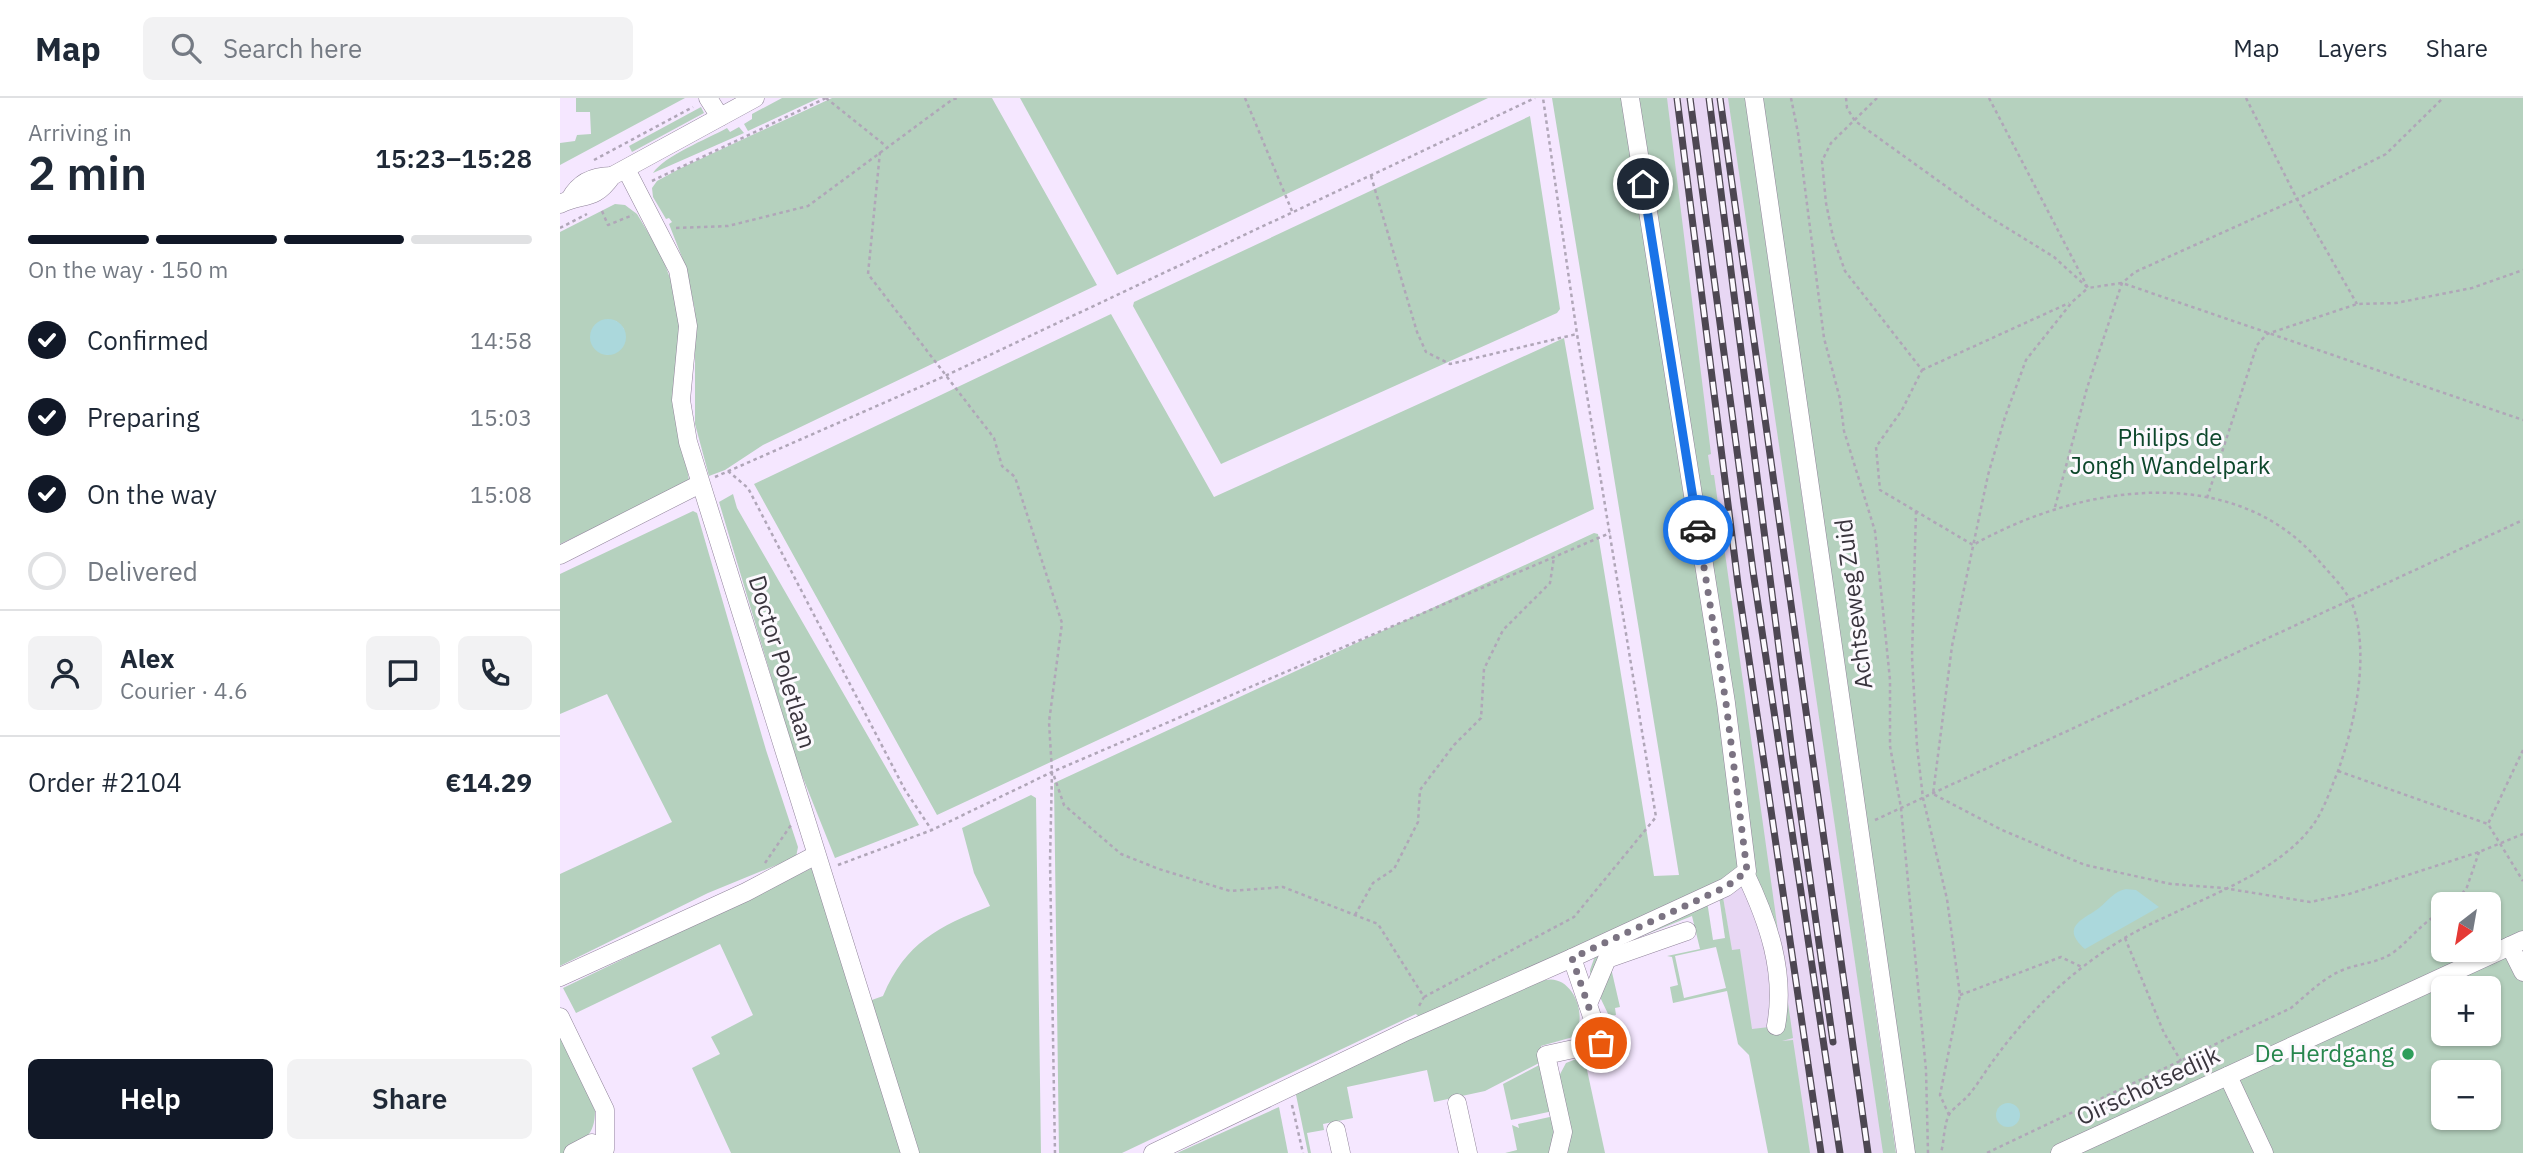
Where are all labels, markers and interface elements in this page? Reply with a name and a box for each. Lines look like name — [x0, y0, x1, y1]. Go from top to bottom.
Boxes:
search box — [143, 17, 633, 80]
text: Map — [35, 27, 101, 70]
icon: search — [167, 29, 205, 67]
text: Search here — [223, 31, 362, 65]
text: Map — [2233, 32, 2280, 64]
text: Layers — [2318, 32, 2388, 64]
text: Share — [2426, 32, 2488, 64]
text: Arriving in — [28, 117, 132, 147]
text: 15:23–15:28 — [375, 141, 532, 175]
text: 2 min — [28, 143, 147, 203]
pin — [1613, 154, 1673, 214]
icon: home — [1624, 165, 1662, 203]
text: On the way · 150 m — [28, 254, 228, 284]
icon: check — [28, 321, 66, 359]
text: Confirmed — [87, 323, 209, 357]
text: 14:58 — [470, 325, 532, 355]
icon: check — [28, 398, 66, 436]
text: Preparing — [87, 400, 200, 434]
text: 15:03 — [470, 402, 532, 432]
park label: Philips de Jongh Wandelpark — [2070, 421, 2271, 481]
icon: check — [28, 475, 66, 513]
text: On the way — [87, 477, 217, 511]
text: 15:08 — [470, 479, 532, 509]
courier — [1663, 495, 1733, 565]
icon: car — [1679, 511, 1717, 549]
street label: Achtseweg Zuid — [1827, 517, 1879, 691]
text: Delivered — [87, 554, 198, 588]
street label: Doctor Poletlaan — [741, 571, 824, 752]
button: person — [28, 636, 102, 710]
button: chat — [366, 636, 440, 710]
button: phone — [458, 636, 532, 710]
text: Alex — [120, 641, 174, 675]
text: Courier · 4.6 — [120, 675, 248, 705]
text: Order #2104 — [28, 765, 182, 799]
text: €14.29 — [445, 765, 532, 799]
north arrow — [2431, 892, 2501, 962]
map controls — [2431, 892, 2501, 1130]
button: + — [2431, 976, 2501, 1046]
pin — [1571, 1013, 1631, 1073]
icon: bag — [1582, 1024, 1620, 1062]
place label: De Herdgang — [2255, 1037, 2394, 1069]
street label: Oirschotsedijk — [2071, 1038, 2225, 1132]
marker: De Herdgang — [2400, 1046, 2416, 1062]
button: Help — [28, 1059, 273, 1139]
button: Share — [287, 1059, 532, 1139]
button: − — [2431, 1060, 2501, 1130]

